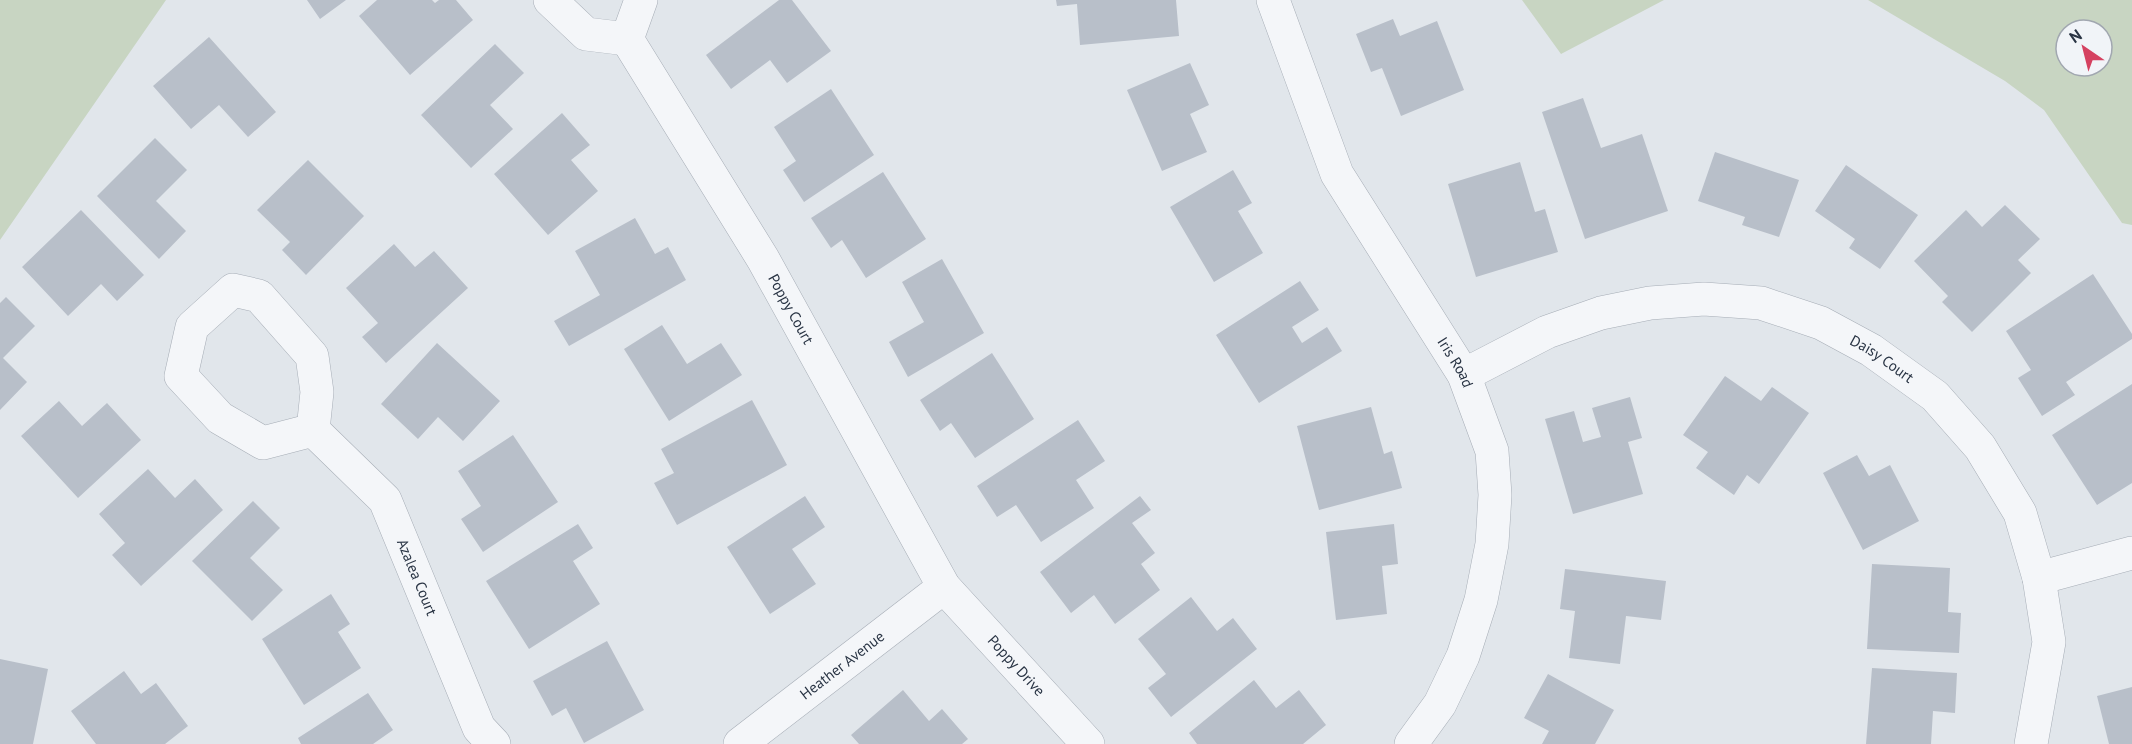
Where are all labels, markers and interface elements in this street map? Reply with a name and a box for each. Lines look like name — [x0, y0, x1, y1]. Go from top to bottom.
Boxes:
north arrow — [2054, 18, 2114, 78]
text: N — [2065, 25, 2085, 47]
street label: Poppy Court — [764, 271, 818, 347]
street label: Daisy Court — [1847, 330, 1918, 387]
street label: Iris Road — [1433, 333, 1478, 390]
street label: Azalea Court — [393, 536, 442, 618]
street label: Heather Avenue — [796, 626, 888, 703]
street label: Poppy Drive — [984, 631, 1049, 700]

